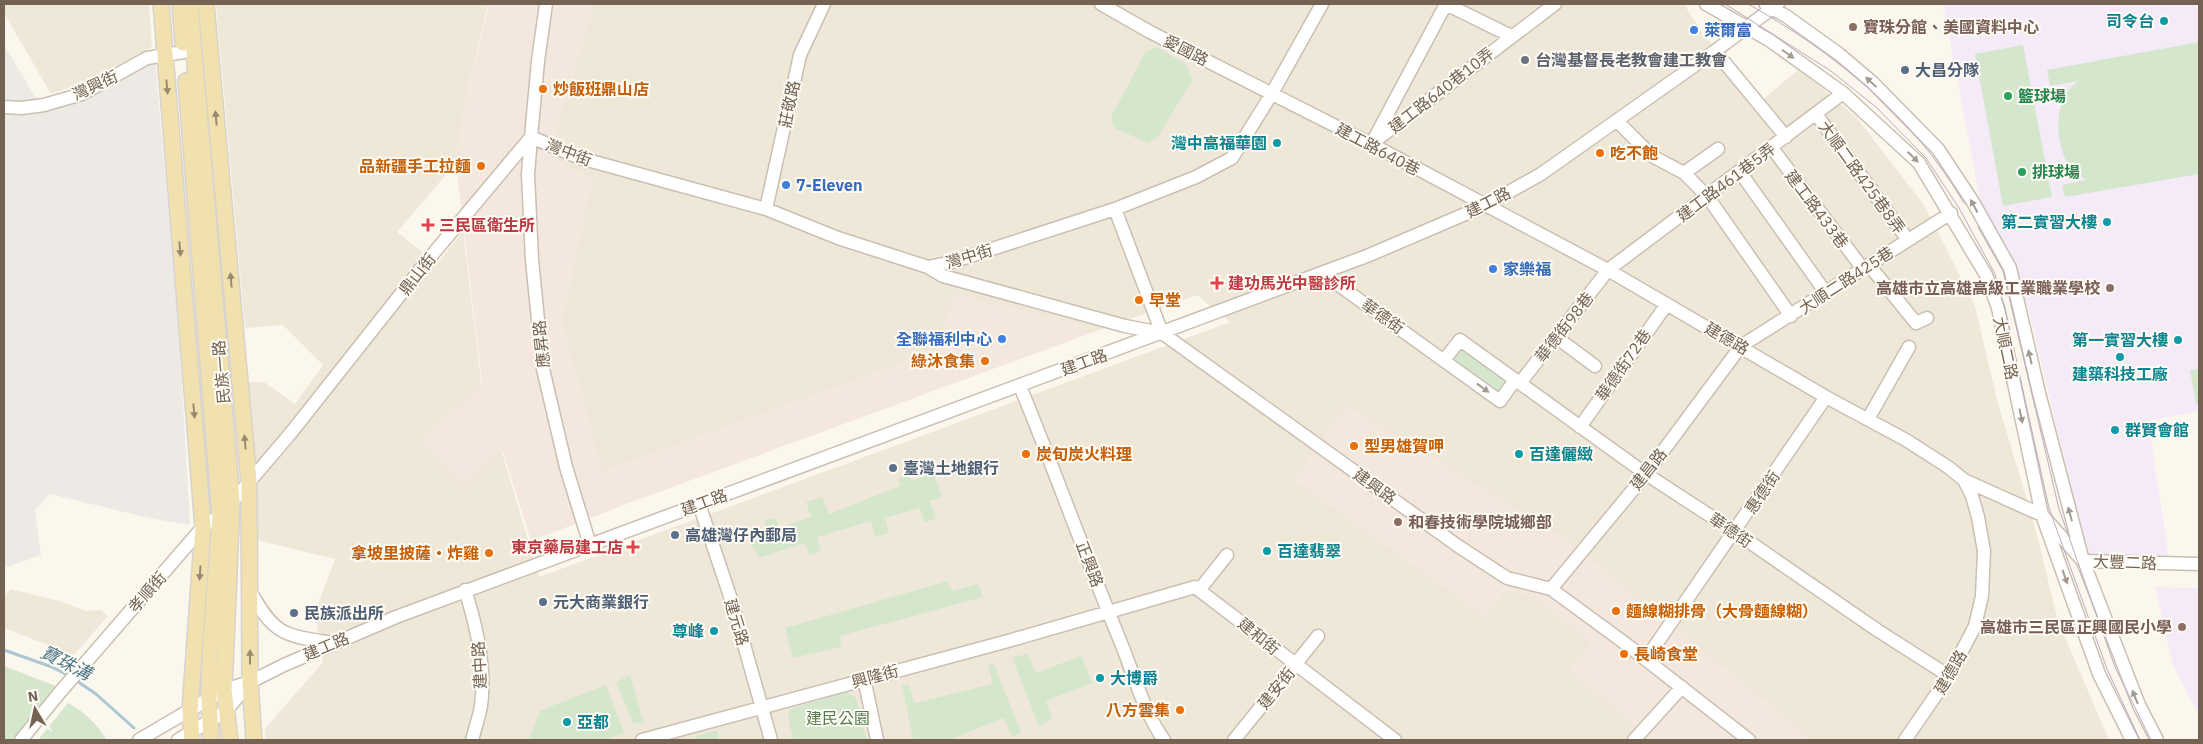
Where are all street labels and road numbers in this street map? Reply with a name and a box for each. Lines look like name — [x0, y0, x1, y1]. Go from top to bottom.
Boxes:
street label: 愛國路 — [1160, 30, 1212, 70]
street label: 建工路640巷10弄 — [1384, 43, 1498, 137]
street label: 灣興街 — [69, 66, 121, 104]
street label: 莊敬路 — [774, 78, 804, 130]
street label: 大順二路425巷8弄 — [1814, 117, 1910, 237]
street label: 建工路640巷 — [1332, 118, 1424, 180]
street label: 灣中街 — [543, 134, 595, 170]
street label: 建工路461巷5弄 — [1673, 138, 1779, 226]
street label: 建工路433巷 — [1781, 166, 1853, 252]
street label: 建工路 — [1462, 182, 1514, 222]
street label: 灣中街 — [943, 239, 995, 273]
street label: 大順二路425巷 — [1795, 242, 1897, 318]
street label: 鼎山街 — [394, 249, 440, 299]
street label: 華德街98巷 — [1531, 288, 1597, 366]
street label: 華德街 — [1358, 294, 1408, 338]
street label: 大順二路 — [1990, 315, 2022, 381]
street label: 建德路 — [1701, 317, 1753, 359]
street label: 應昇路 — [529, 319, 553, 369]
street label: 華德街72巷 — [1591, 325, 1655, 405]
street label: 民族一路 — [208, 339, 234, 405]
street label: 建工路 — [1058, 344, 1110, 380]
street label: 建昌路 — [1625, 444, 1671, 494]
street label: 建興路 — [1350, 464, 1400, 508]
street label: 惠德街 — [1740, 467, 1784, 517]
street label: 建工路 — [678, 484, 730, 520]
street label: 華德街 — [1706, 508, 1756, 552]
street label: 正興路 — [1072, 538, 1108, 590]
street label: 大豐二路 — [2093, 551, 2157, 573]
street label: 孝順街 — [124, 567, 170, 617]
street label: 建元路 — [720, 596, 754, 648]
street label: 建和街 — [1234, 613, 1284, 659]
street label: 建工路 — [300, 627, 352, 665]
street label: 建中路 — [468, 641, 490, 689]
street label: 建德路 — [1929, 646, 1971, 698]
street label: 興隆街 — [849, 660, 901, 692]
street label: 建安街 — [1253, 663, 1299, 713]

